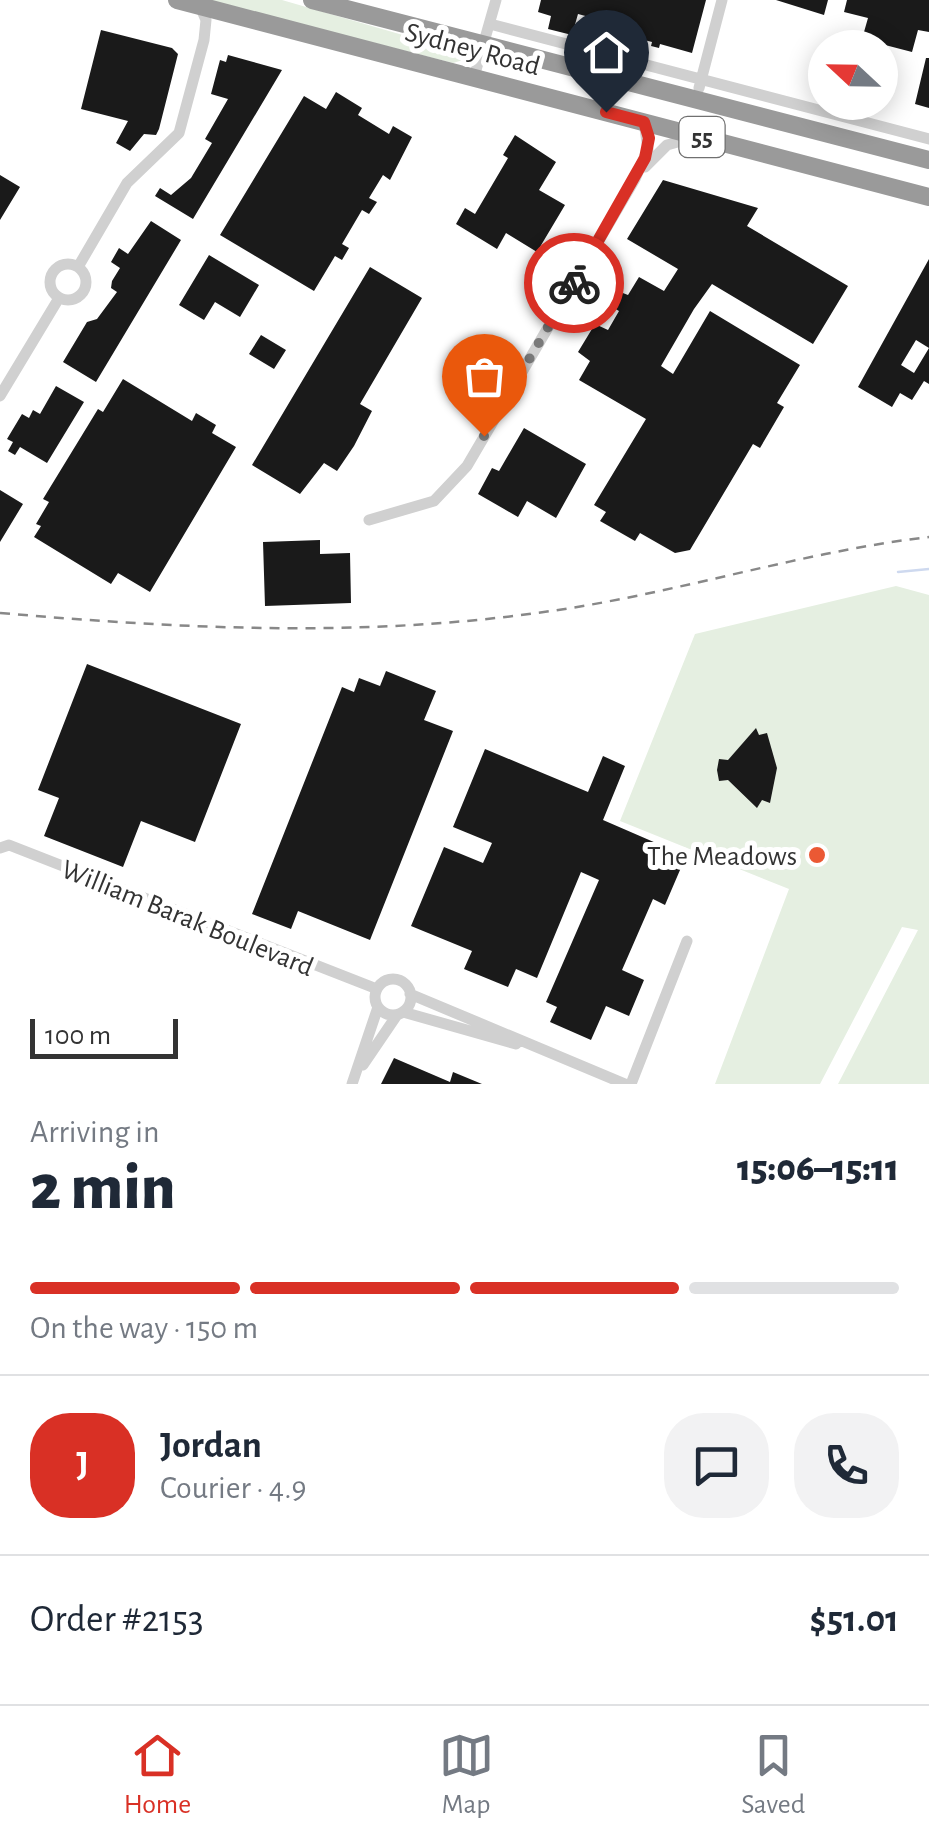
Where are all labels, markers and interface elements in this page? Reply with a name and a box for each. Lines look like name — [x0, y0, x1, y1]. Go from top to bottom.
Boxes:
pin — [564, 10, 649, 113]
street label: Sydney Road — [402, 19, 543, 81]
icon: home — [579, 25, 634, 80]
north arrow — [808, 30, 898, 120]
map controls — [808, 30, 898, 120]
road number: 55 — [680, 117, 724, 157]
courier — [524, 233, 624, 333]
icon: bike — [547, 256, 602, 311]
pin — [442, 334, 527, 437]
icon: bag — [457, 349, 512, 404]
place label: The Meadows — [647, 843, 797, 871]
marker: The Meadows — [806, 844, 828, 866]
street label: William Barak Boulevard — [57, 855, 317, 982]
scale bar — [30, 1014, 178, 1058]
text: 100 m — [45, 1022, 111, 1050]
text: Arriving in — [30, 1116, 159, 1148]
text: 15:06–15:11 — [737, 1150, 899, 1188]
text: 2 min — [30, 1156, 176, 1221]
text: On the way · 150 m — [30, 1312, 258, 1344]
button: chat — [664, 1413, 769, 1518]
button: phone — [794, 1413, 899, 1518]
text: Jordan — [160, 1427, 262, 1465]
text: J — [76, 1446, 89, 1484]
text: Courier · 4.9 — [160, 1472, 307, 1504]
text: Order #2153 — [30, 1601, 204, 1639]
text: $51.01 — [810, 1601, 899, 1639]
tab: Home — [124, 1728, 191, 1822]
tab: Map — [439, 1728, 494, 1822]
tab: Saved — [741, 1728, 805, 1822]

